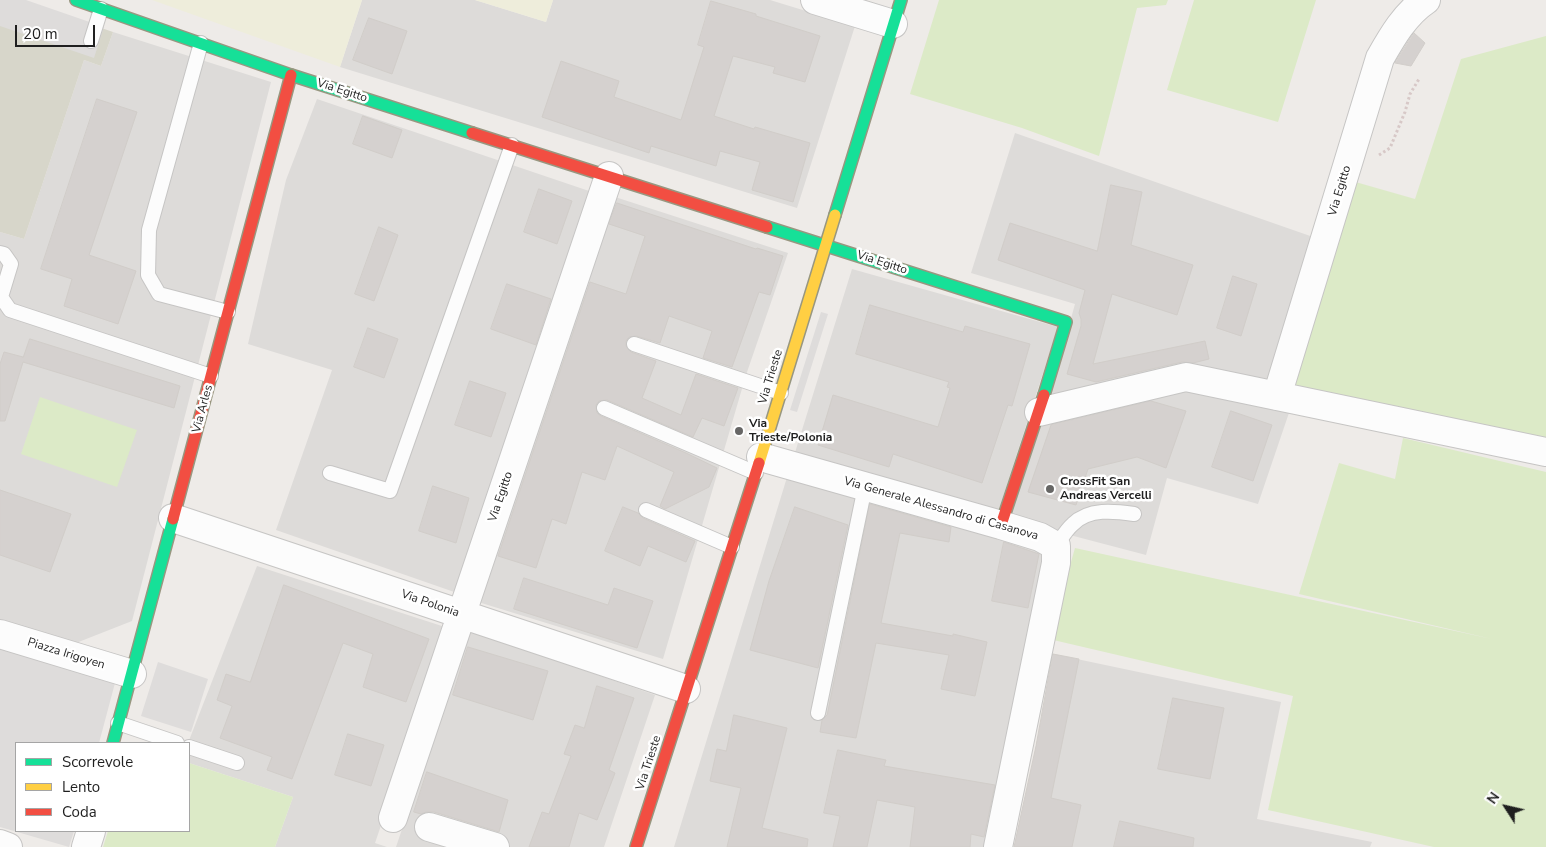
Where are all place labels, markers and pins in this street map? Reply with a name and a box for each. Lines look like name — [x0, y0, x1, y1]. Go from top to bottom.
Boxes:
place label: Via Trieste/Polonia — [749, 417, 832, 445]
marker: Via Trieste/Polonia — [733, 425, 745, 437]
place label: CrossFit San Andreas Vercelli — [1060, 475, 1152, 503]
marker: CrossFit San Andreas Vercelli — [1044, 483, 1056, 495]

